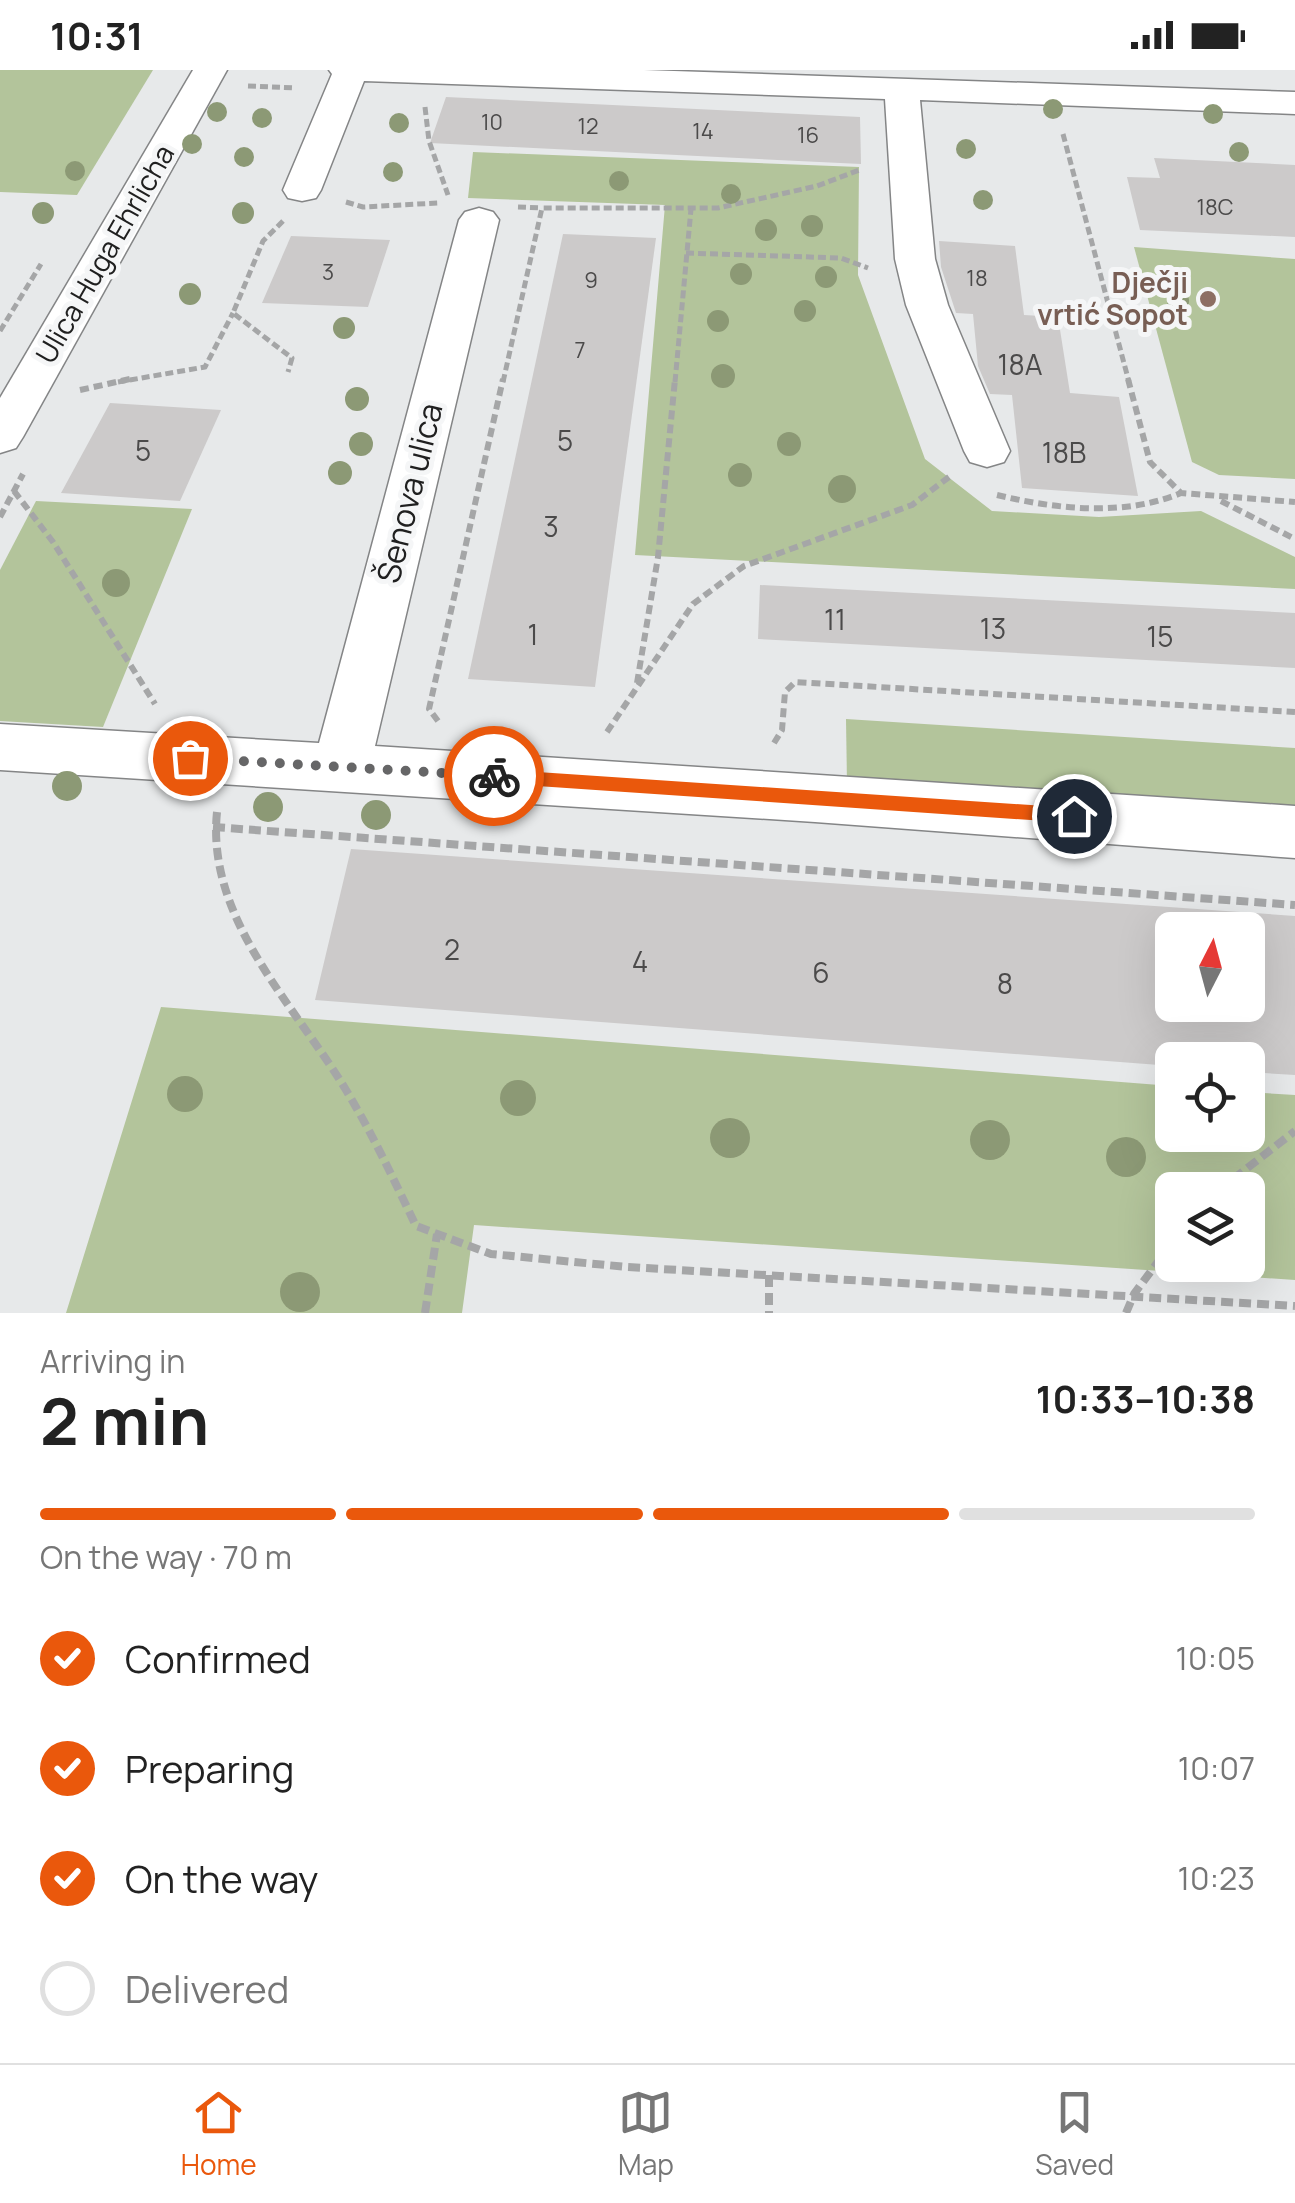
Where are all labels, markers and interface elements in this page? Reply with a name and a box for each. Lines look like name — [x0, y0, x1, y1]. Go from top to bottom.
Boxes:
text: 10:31 — [50, 9, 143, 61]
house number: 10 — [481, 107, 503, 137]
house number: 12 — [577, 111, 599, 141]
house number: 14 — [692, 116, 714, 146]
house number: 16 — [797, 120, 819, 150]
street label: Ulica Huga Ehrlicha — [26, 137, 182, 370]
house number: 18C — [1196, 192, 1234, 222]
house number: 3 — [322, 257, 334, 287]
house number: 18 — [966, 263, 988, 293]
place label: Dječji vrtić Sopot — [1037, 263, 1188, 333]
house number: 9 — [584, 265, 598, 295]
marker: Dječji vrtić Sopot — [1197, 288, 1219, 310]
house number: 7 — [574, 335, 586, 365]
house number: 18A — [998, 345, 1043, 383]
street label: Šenova ulica — [365, 398, 453, 587]
house number: 5 — [557, 421, 573, 459]
house number: 5 — [135, 431, 151, 469]
house number: 18B — [1042, 433, 1086, 471]
house number: 3 — [543, 507, 559, 545]
house number: 11 — [824, 600, 846, 638]
house number: 13 — [980, 609, 1006, 647]
house number: 1 — [528, 615, 538, 653]
house number: 15 — [1146, 617, 1174, 655]
pin — [148, 716, 233, 801]
courier — [444, 726, 544, 826]
icon: bag — [163, 731, 218, 786]
icon: bike — [467, 749, 522, 804]
pin — [1032, 774, 1117, 859]
icon: home — [1047, 789, 1102, 844]
north arrow — [1155, 912, 1265, 1022]
map controls — [1155, 912, 1265, 1282]
house number: 2 — [444, 930, 460, 968]
house number: 4 — [632, 942, 648, 980]
house number: 6 — [812, 953, 830, 991]
house number: 8 — [997, 964, 1013, 1002]
button: locate — [1155, 1042, 1265, 1152]
button: layers — [1155, 1172, 1265, 1282]
text: Arriving in — [40, 1339, 185, 1383]
text: 10:33–10:38 — [1036, 1372, 1255, 1424]
text: 2 min — [40, 1376, 209, 1465]
text: On the way · 70 m — [40, 1535, 292, 1579]
icon: check — [40, 1631, 95, 1686]
text: Confirmed — [125, 1632, 311, 1684]
text: 10:05 — [1175, 1636, 1255, 1680]
icon: check — [40, 1741, 95, 1796]
text: Preparing — [125, 1742, 294, 1794]
text: 10:07 — [1178, 1746, 1255, 1790]
icon: check — [40, 1851, 95, 1906]
text: On the way — [125, 1852, 318, 1904]
text: 10:23 — [1177, 1856, 1255, 1900]
text: Delivered — [125, 1962, 289, 2014]
tab: Home — [181, 2085, 257, 2183]
tab: Map — [618, 2085, 674, 2183]
tab: Saved — [1035, 2085, 1114, 2183]

